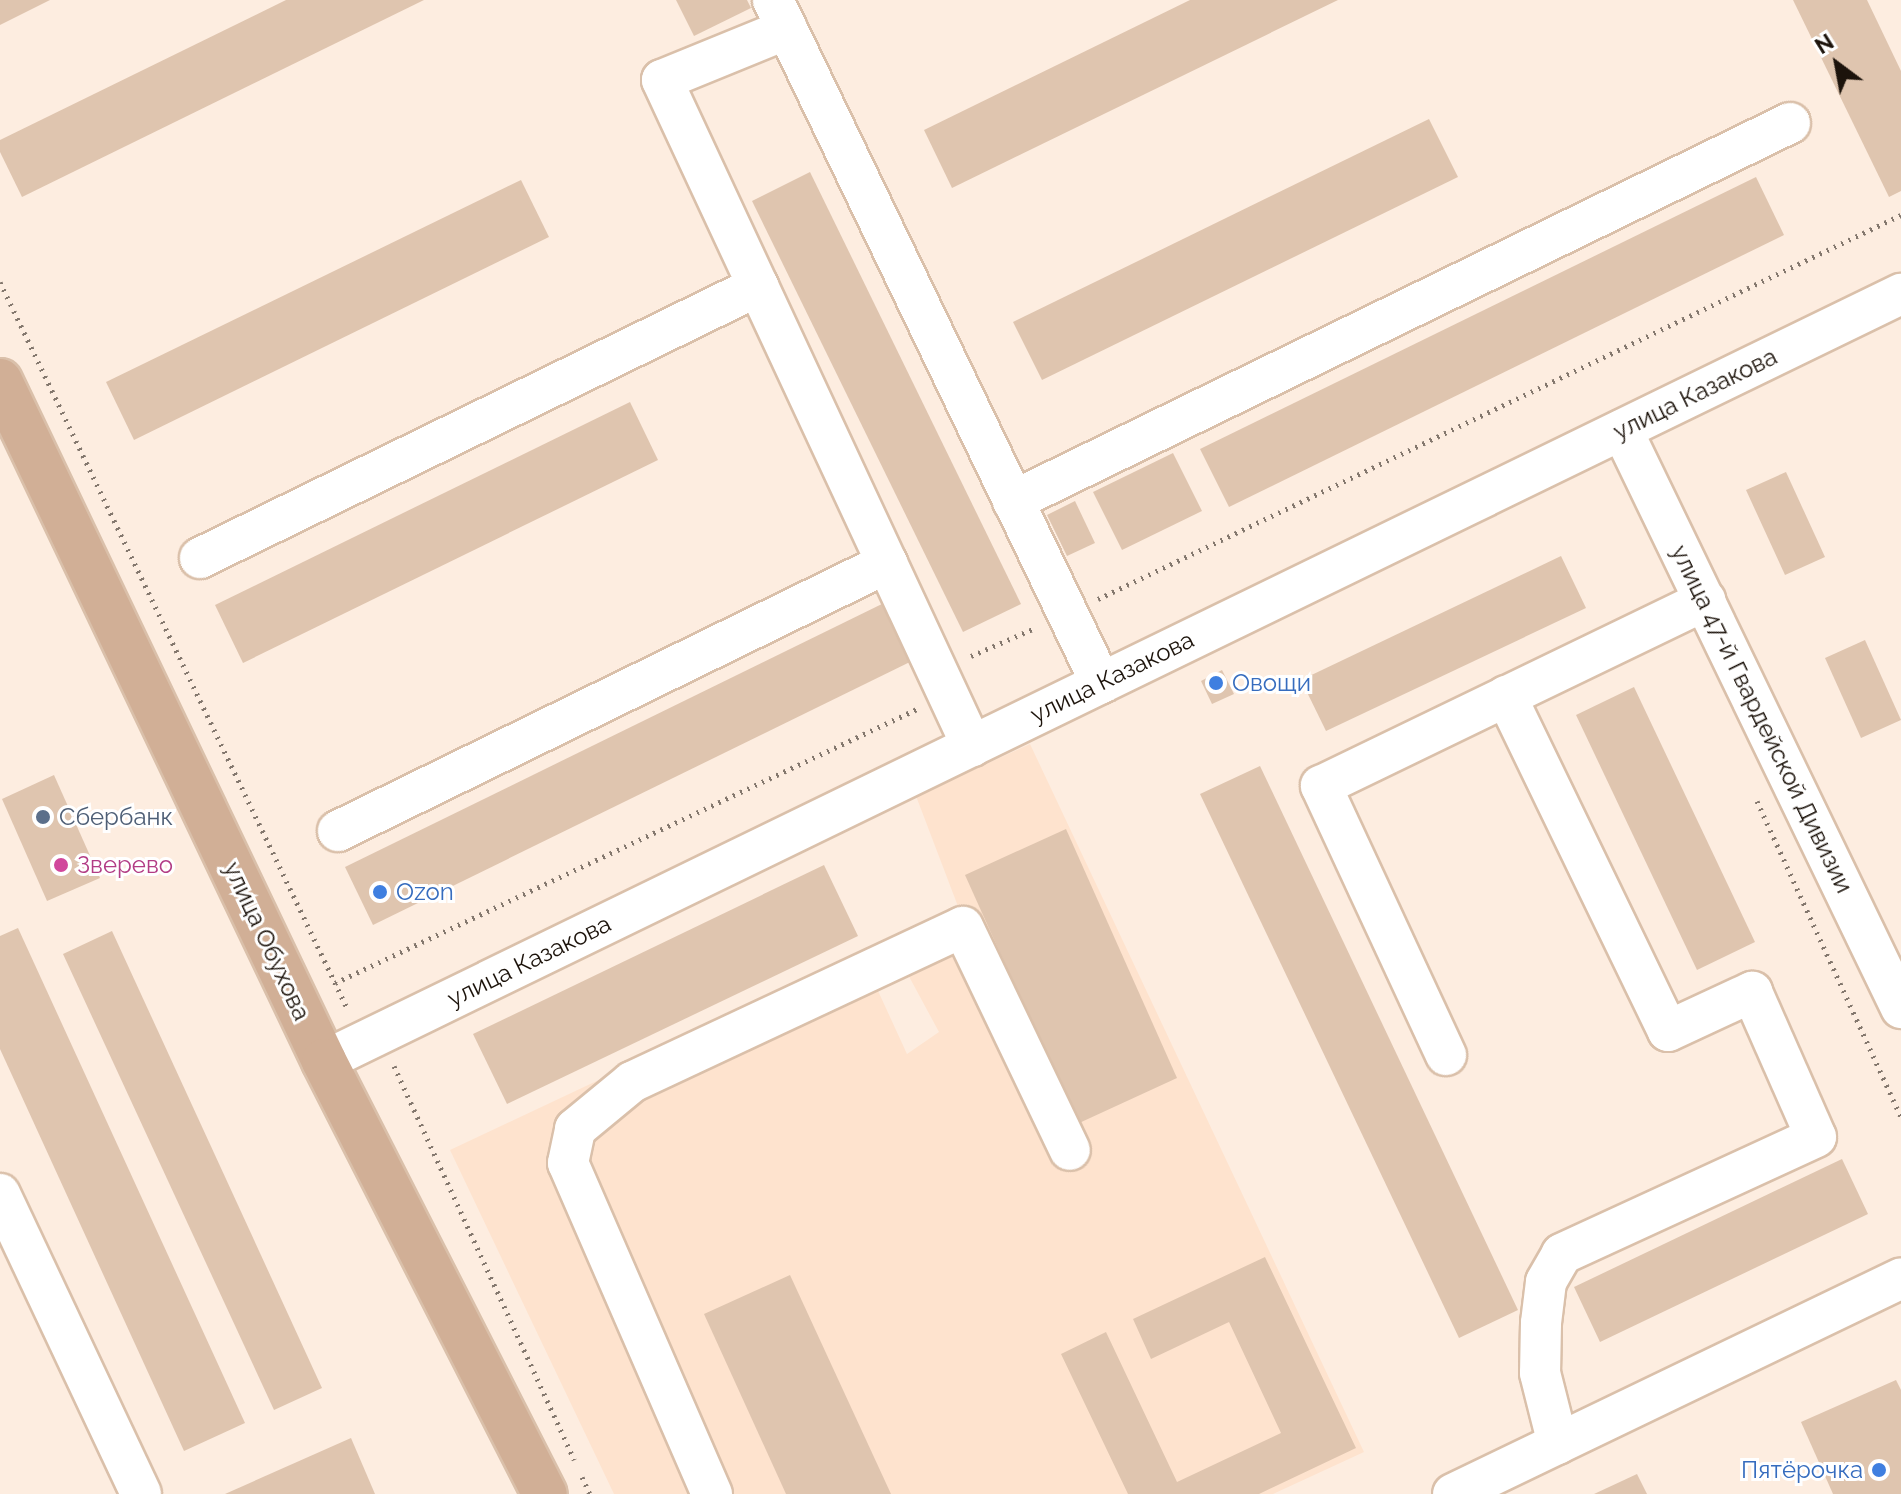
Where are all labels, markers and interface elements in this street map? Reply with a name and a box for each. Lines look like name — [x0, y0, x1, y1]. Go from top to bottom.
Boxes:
north arrow — [1797, 24, 1877, 104]
text: N — [1810, 28, 1838, 59]
street label: улица Казакова — [1608, 342, 1782, 446]
street label: улица 47-й Гвардейской Дивизии — [1665, 540, 1859, 898]
street label: улица Казакова — [1025, 625, 1199, 729]
place label: Овощи — [1232, 669, 1311, 697]
marker: Овощи — [1207, 674, 1225, 692]
place label: Сбербанк — [59, 803, 173, 831]
marker: Сбербанк — [34, 808, 52, 826]
place label: Зверево — [77, 851, 173, 879]
marker: Зверево — [52, 856, 70, 874]
street label: улица Обухова — [218, 857, 316, 1025]
place label: Ozon — [396, 878, 454, 906]
marker: Ozon — [371, 883, 389, 901]
street label: улица Казакова — [442, 909, 616, 1013]
place label: Пятёрочка — [1741, 1456, 1863, 1484]
marker: Пятёрочка — [1870, 1461, 1888, 1479]

